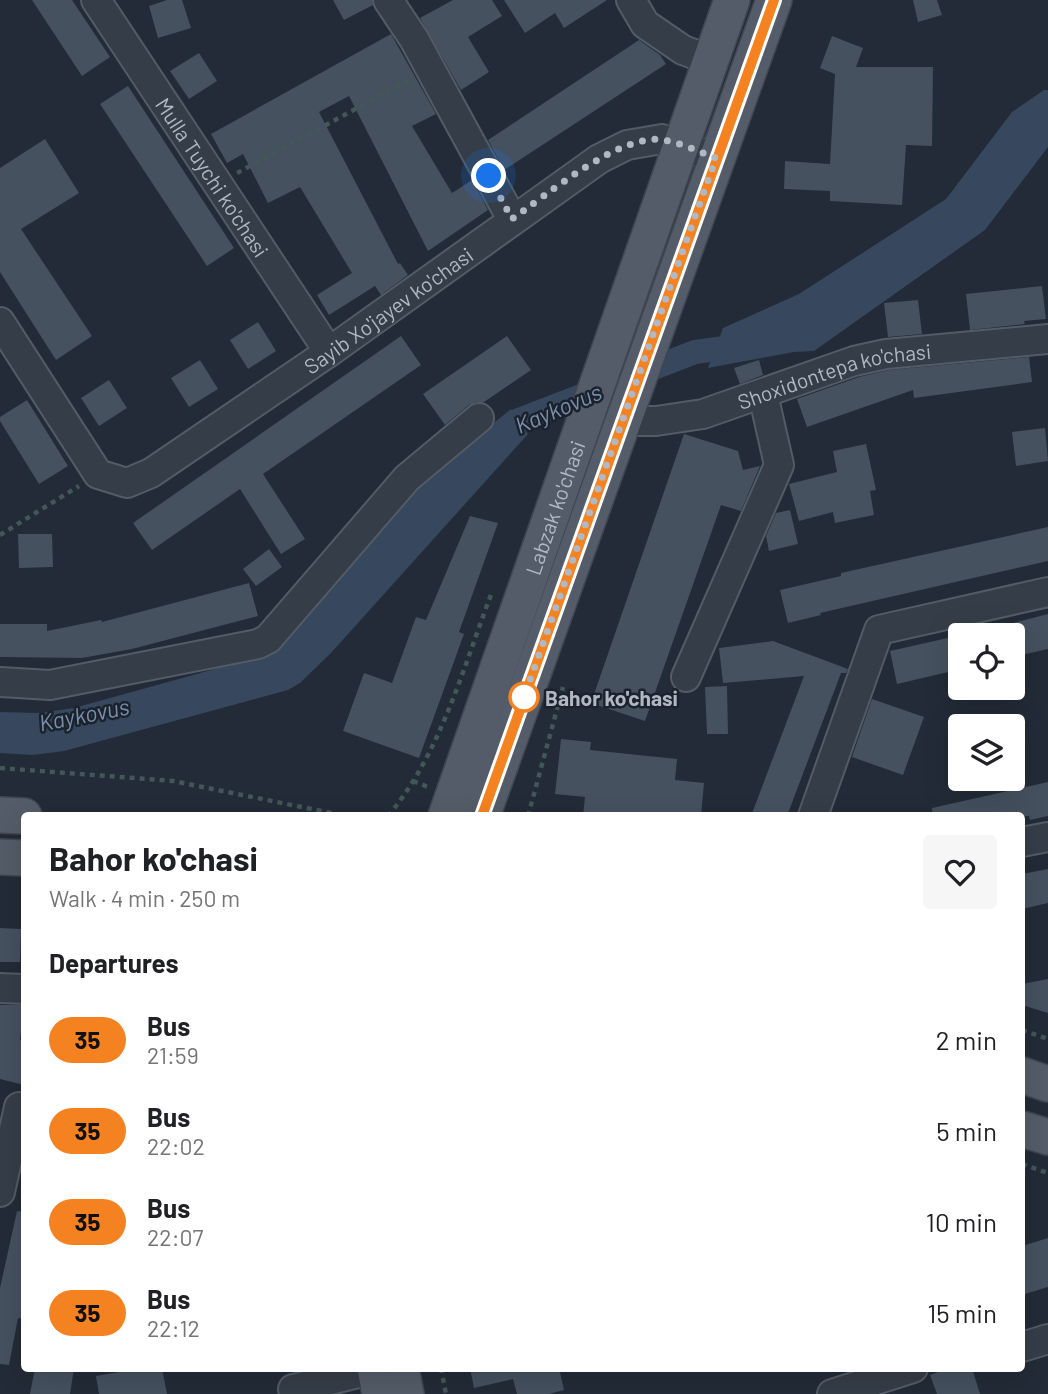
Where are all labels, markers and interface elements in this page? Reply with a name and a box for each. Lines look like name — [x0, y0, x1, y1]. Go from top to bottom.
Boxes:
street label: Mulla Tuychi ko'chasi — [151, 92, 275, 261]
your location — [471, 158, 506, 193]
street label: Sayib Xo'jayev ko'chasi — [299, 241, 477, 378]
street label: Shoxidontepa ko'chasi — [734, 337, 932, 414]
water label: Kaykovus — [510, 377, 606, 439]
street label: Labzak ko'chasi — [519, 437, 589, 578]
map controls — [948, 623, 1025, 791]
button: locate — [948, 623, 1025, 700]
marker: Bahor ko'chasi — [509, 682, 539, 712]
place label: Bahor ko'chasi — [545, 685, 678, 710]
water label: Kaykovus — [36, 691, 132, 736]
button: layers — [948, 714, 1025, 791]
button: heart — [923, 835, 997, 909]
text: Bahor ko'chasi — [49, 838, 258, 878]
text: Walk · 4 min · 250 m — [49, 884, 240, 912]
text: Departures — [49, 947, 179, 978]
text: Bus — [147, 1010, 190, 1041]
text: 2 min — [936, 1024, 997, 1055]
text: 35 — [75, 1025, 100, 1054]
text: 21:59 — [147, 1041, 199, 1069]
text: Bus — [147, 1101, 190, 1132]
text: 5 min — [936, 1115, 997, 1146]
text: 35 — [75, 1116, 100, 1145]
text: 22:02 — [147, 1132, 205, 1160]
text: Bus — [147, 1192, 190, 1223]
text: 10 min — [926, 1206, 997, 1237]
text: 35 — [75, 1207, 100, 1236]
text: 22:07 — [147, 1223, 203, 1251]
text: Bus — [147, 1283, 190, 1314]
text: 15 min — [927, 1297, 997, 1328]
text: 35 — [75, 1298, 100, 1327]
text: 22:12 — [147, 1314, 200, 1342]

